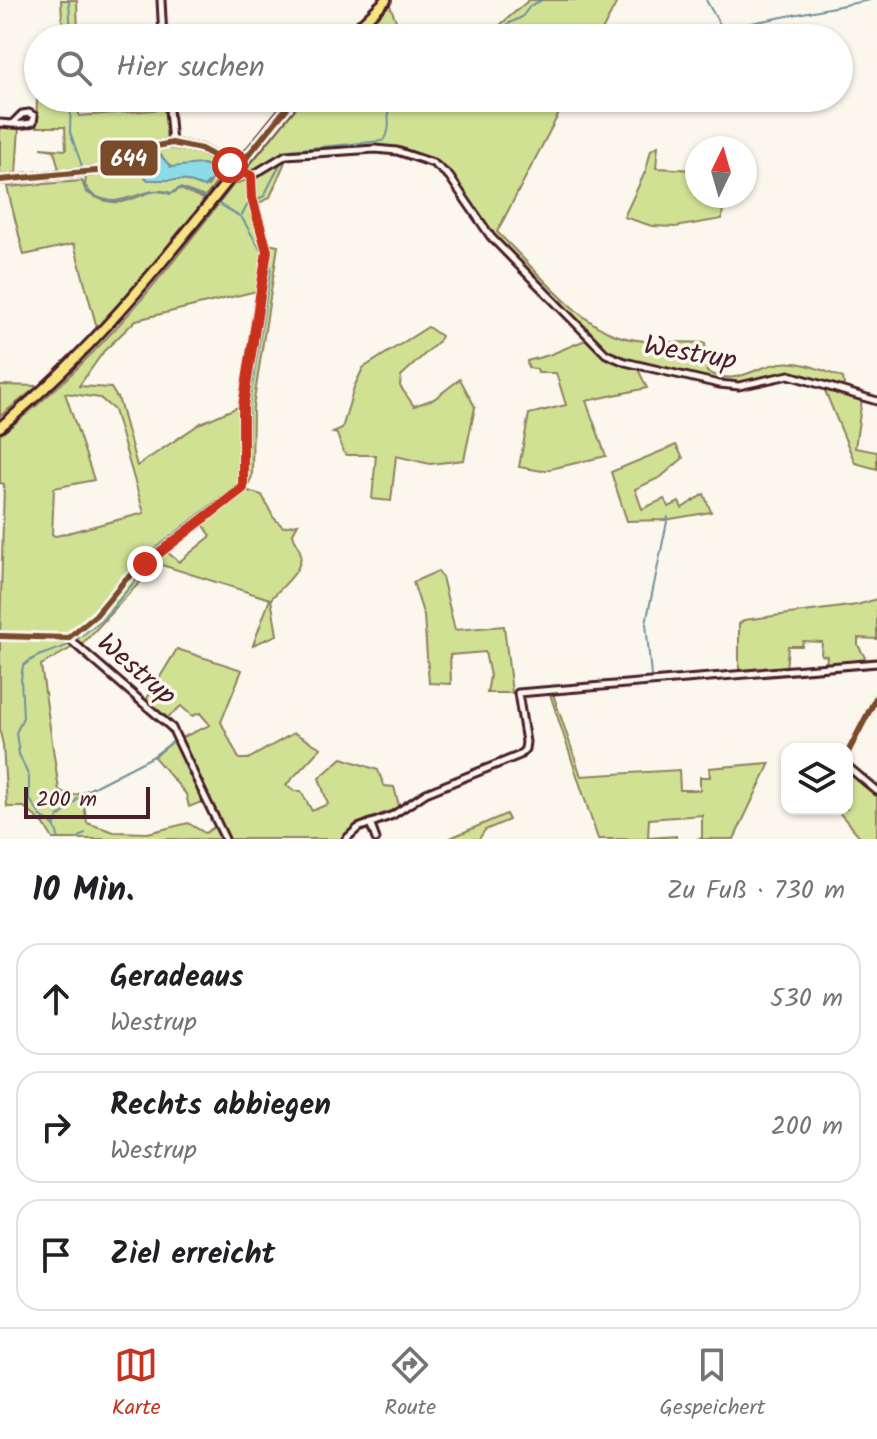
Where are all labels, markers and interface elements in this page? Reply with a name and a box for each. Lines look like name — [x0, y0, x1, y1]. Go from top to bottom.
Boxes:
search box — [24, 24, 853, 112]
text: Hier suchen — [116, 44, 265, 92]
icon: search — [52, 46, 96, 90]
north arrow — [685, 136, 757, 208]
line badge: 644 — [99, 139, 159, 177]
text: 644 — [111, 143, 147, 178]
route start — [212, 147, 248, 183]
street label: Westrup — [640, 324, 740, 384]
route end — [127, 546, 163, 582]
street label: Westrup — [86, 622, 186, 718]
map controls — [781, 743, 853, 815]
button: layers — [781, 743, 853, 815]
scale bar — [24, 783, 150, 819]
text: 200 m — [36, 783, 97, 818]
text: 10 Min. — [32, 864, 134, 918]
text: Zu Fuß · 730 m — [667, 870, 845, 912]
text: Geradeaus — [110, 954, 243, 1002]
icon: ahead — [34, 977, 78, 1021]
text: 530 m — [770, 978, 843, 1020]
text: Westrup — [110, 1002, 197, 1044]
text: Rechts abbiegen — [110, 1082, 331, 1130]
icon: right — [34, 1105, 78, 1149]
text: 200 m — [771, 1106, 843, 1148]
text: Westrup — [110, 1130, 197, 1172]
text: Ziel erreicht — [110, 1231, 275, 1279]
icon: arrive — [34, 1233, 78, 1277]
tab: Karte — [112, 1343, 161, 1426]
tab: Route — [384, 1343, 436, 1426]
tab: Gespeichert — [660, 1343, 765, 1426]

